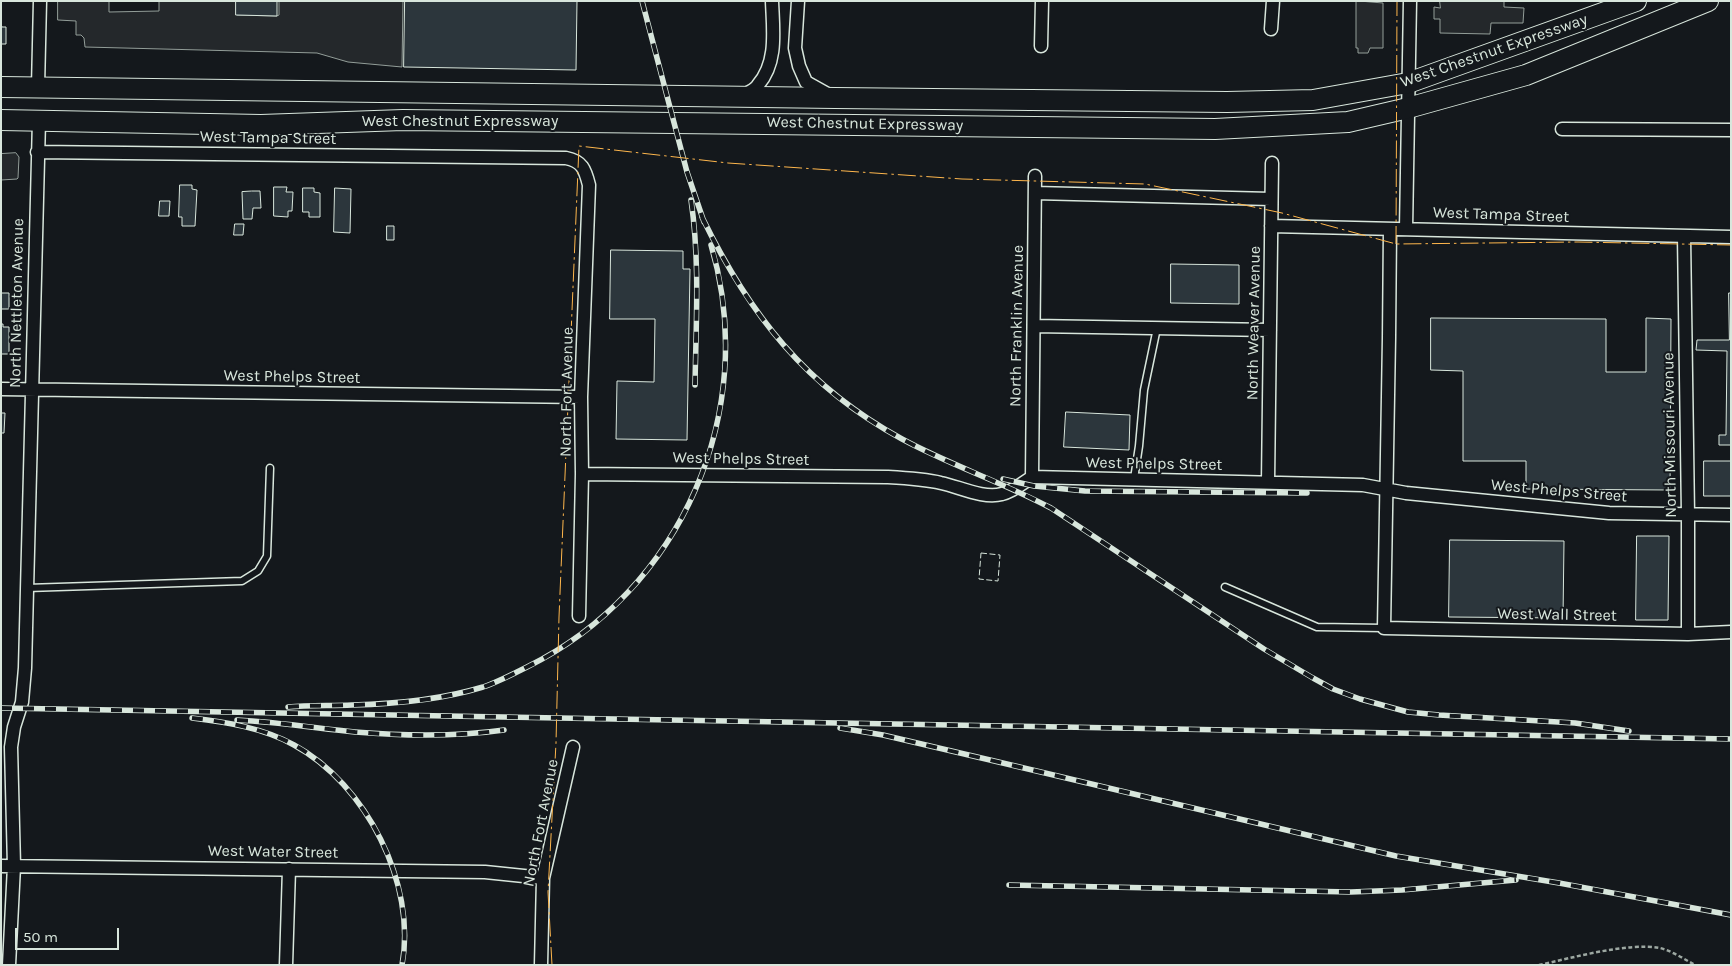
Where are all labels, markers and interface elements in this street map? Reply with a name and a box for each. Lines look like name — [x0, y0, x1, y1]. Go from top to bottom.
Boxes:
street label: West Chestnut Expressway — [1398, 10, 1590, 92]
street label: West Chestnut Expressway — [362, 111, 558, 131]
street label: West Chestnut Expressway — [767, 113, 963, 135]
street label: West Tampa Street — [200, 127, 336, 149]
street label: West Tampa Street — [1432, 203, 1570, 227]
street label: North Nettleton Avenue — [6, 218, 28, 388]
street label: North Franklin Avenue — [1006, 245, 1028, 407]
street label: North Weaver Avenue — [1243, 246, 1265, 400]
street label: North Fort Avenue — [556, 327, 578, 457]
street label: North Missouri Avenue — [1659, 352, 1681, 518]
street label: West Phelps Street — [223, 366, 361, 388]
street label: West Phelps Street — [672, 448, 810, 470]
street label: West Phelps Street — [1085, 453, 1223, 475]
street label: West Phelps Street — [1490, 475, 1628, 507]
street label: West Wall Street — [1497, 604, 1617, 626]
street label: North Fort Avenue — [519, 757, 563, 889]
street label: West Water Street — [208, 841, 338, 863]
scale bar — [18, 918, 121, 950]
text: 50 m — [23, 928, 58, 946]

